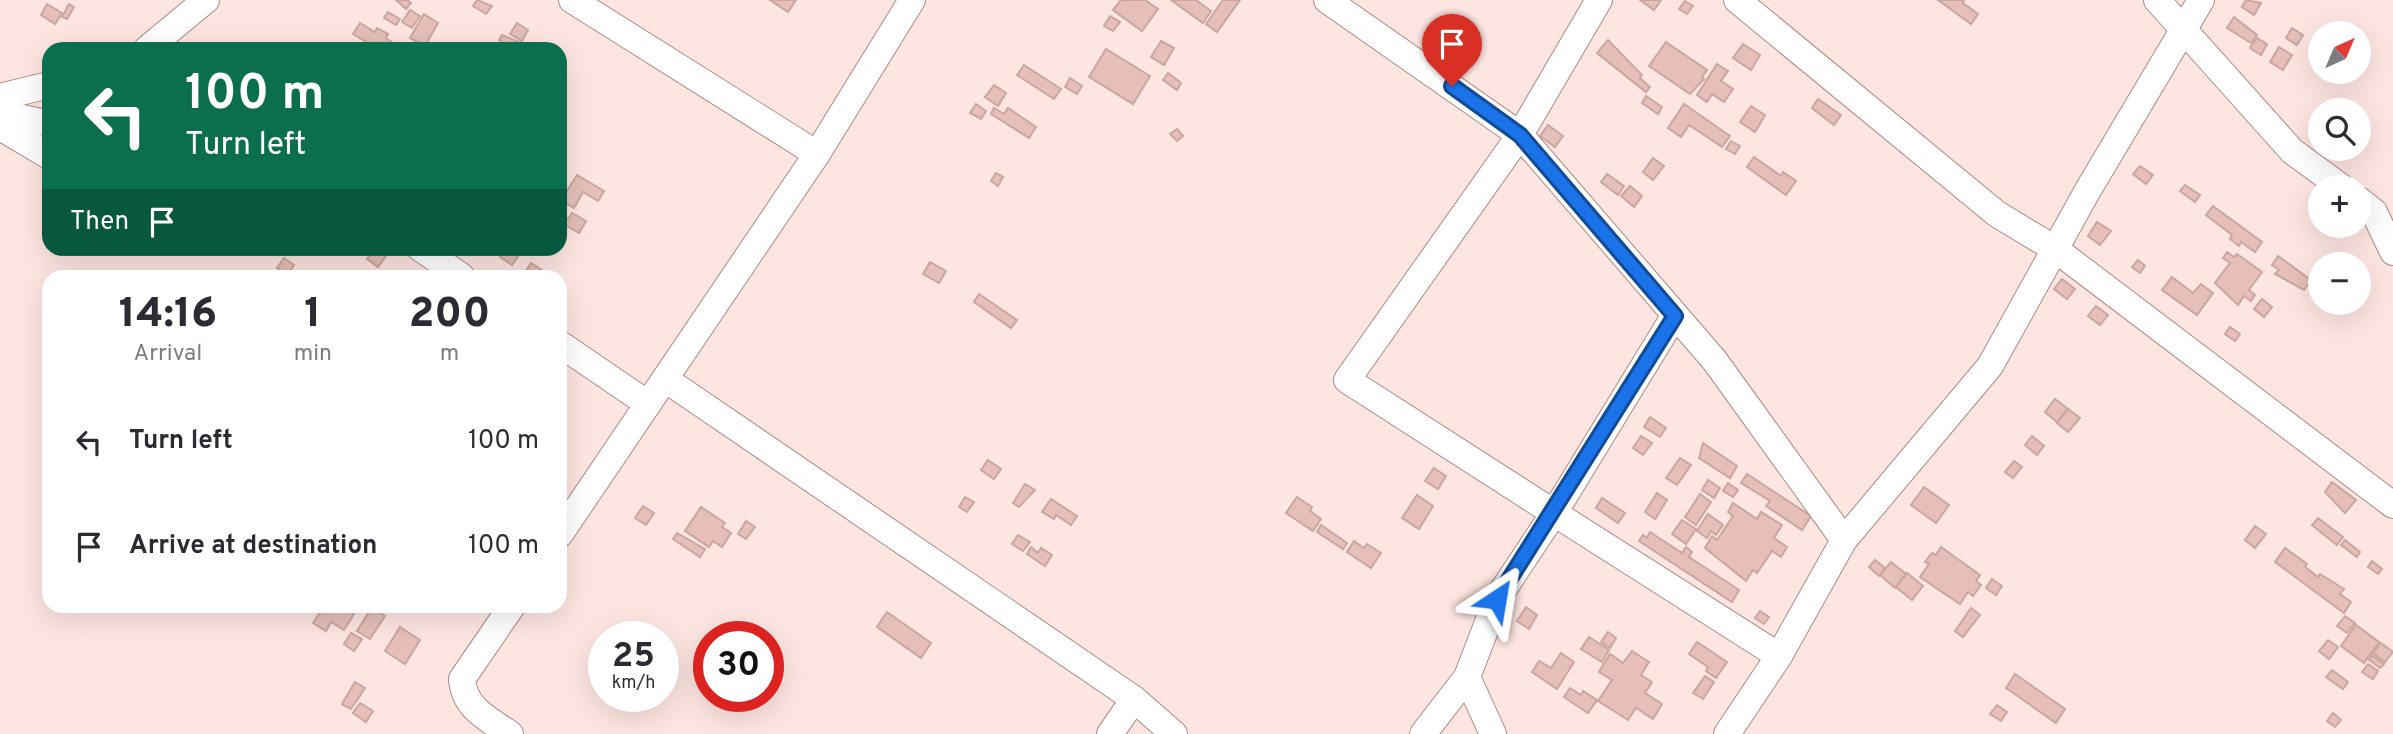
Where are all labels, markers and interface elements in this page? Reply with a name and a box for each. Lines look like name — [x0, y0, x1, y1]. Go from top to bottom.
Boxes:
pin — [1422, 14, 1482, 86]
north arrow — [2308, 21, 2371, 84]
map controls — [2308, 21, 2371, 315]
icon: arrive — [1433, 25, 1471, 63]
text: 100 m — [185, 65, 324, 127]
icon: left — [70, 70, 161, 161]
button: search — [2308, 98, 2371, 161]
text: Turn left — [185, 126, 306, 166]
button: + — [2308, 175, 2371, 238]
icon: arrive — [143, 203, 181, 241]
text: Then — [70, 206, 129, 239]
button: − — [2308, 252, 2371, 315]
text: 14:16 — [119, 289, 217, 342]
text: 1 — [304, 289, 321, 342]
text: 200 — [409, 289, 490, 342]
text: Arrival — [134, 340, 202, 369]
text: min — [294, 340, 332, 369]
text: m — [440, 340, 459, 369]
icon: left — [70, 423, 108, 461]
text: Turn left — [129, 425, 233, 458]
text: 100 m — [468, 425, 539, 458]
icon: arrive — [70, 528, 108, 566]
text: Arrive at destination — [129, 530, 377, 563]
text: 100 m — [468, 530, 539, 563]
position arrow — [1460, 562, 1534, 636]
speed limit sign: 30 — [693, 621, 784, 712]
text: 25 — [612, 635, 655, 679]
text: km/h — [612, 672, 655, 695]

